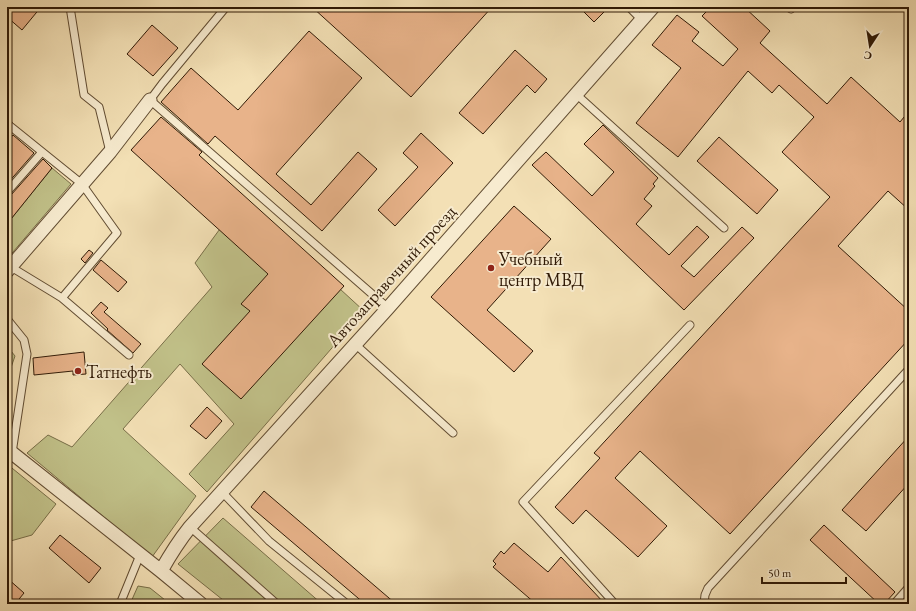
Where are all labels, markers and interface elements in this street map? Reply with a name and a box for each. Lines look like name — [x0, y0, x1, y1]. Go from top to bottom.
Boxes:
north arrow — [850, 26, 890, 66]
text: С — [862, 48, 873, 63]
street label: Автозаправочный проезд — [321, 200, 461, 352]
place label: Учебный центр МВД — [498, 247, 584, 291]
marker: Учебный центр МВД — [486, 263, 496, 273]
place label: Татнефть — [86, 360, 152, 383]
marker: Татнефть — [73, 366, 83, 376]
scale bar — [762, 559, 846, 585]
text: 50 m — [768, 565, 792, 581]

